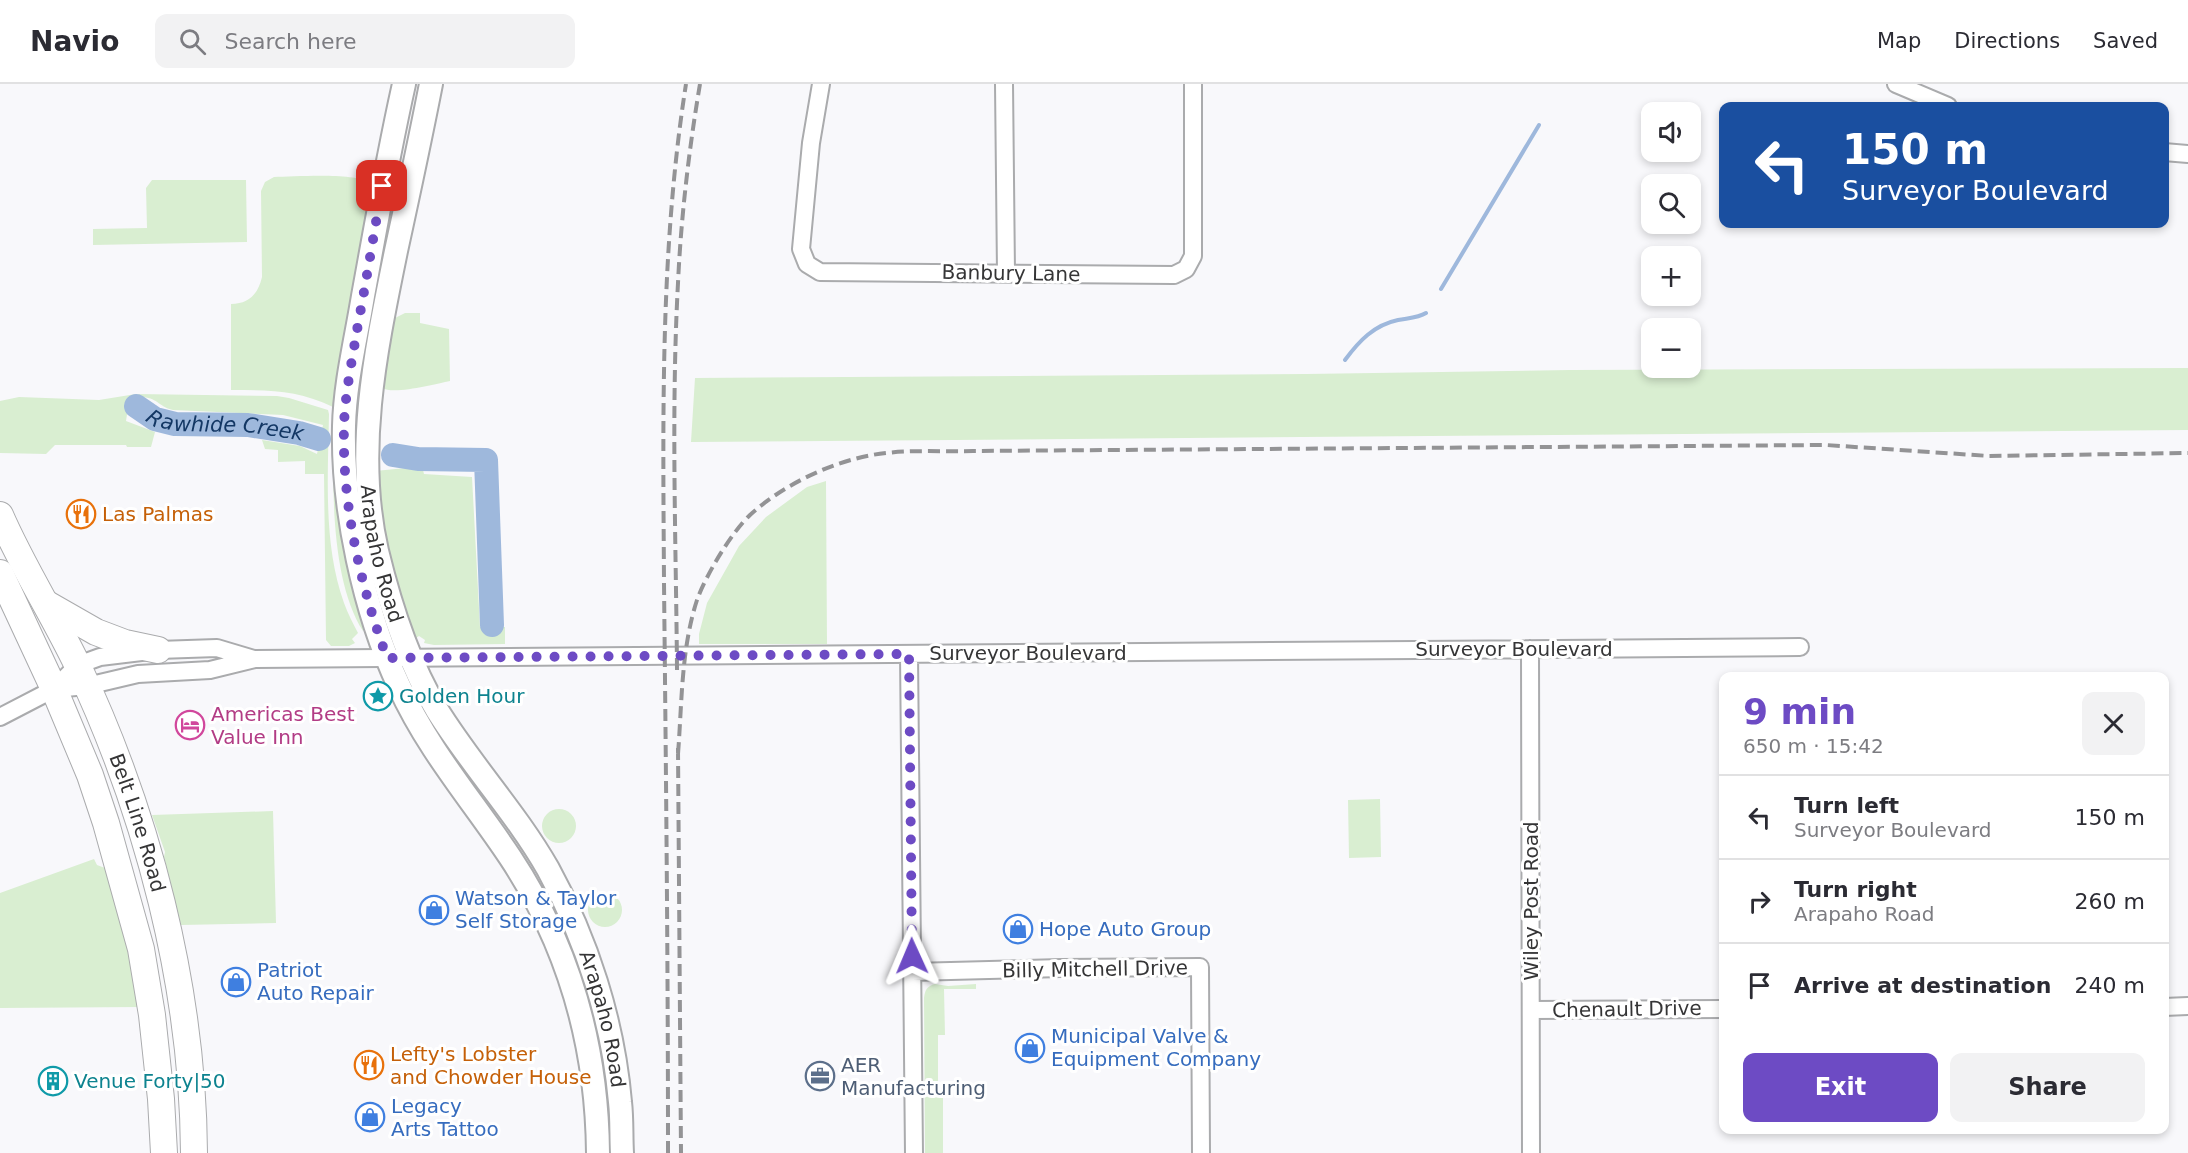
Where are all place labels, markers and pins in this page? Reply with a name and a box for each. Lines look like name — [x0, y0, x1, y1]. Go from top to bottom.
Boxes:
pin — [356, 160, 407, 211]
restaurant icon: Las Palmas — [65, 498, 97, 530]
place label: Las Palmas — [102, 502, 213, 526]
place icon: Golden Hour — [362, 680, 394, 712]
place label: Golden Hour — [399, 684, 525, 708]
place label: Americas Best Value Inn — [211, 702, 355, 749]
hotel icon: Americas Best Value Inn — [174, 709, 206, 741]
place label: Watson & Taylor Self Storage — [455, 886, 617, 933]
shop icon: Watson & Taylor Self Storage — [418, 894, 450, 926]
shop icon: Hope Auto Group — [1002, 913, 1034, 945]
place label: Hope Auto Group — [1039, 917, 1211, 941]
place label: Patriot Auto Repair — [257, 958, 375, 1005]
shop icon: Patriot Auto Repair — [220, 966, 252, 998]
place label: Municipal Valve & Equipment Company — [1051, 1024, 1261, 1071]
shop icon: Municipal Valve & Equipment Company — [1014, 1032, 1046, 1064]
place label: Lefty's Lobster and Chowder House — [390, 1042, 591, 1089]
restaurant icon: Lefty's Lobster and Chowder House — [353, 1049, 385, 1081]
place label: AER Manufacturing — [841, 1053, 986, 1100]
office icon: AER Manufacturing — [804, 1060, 836, 1092]
building icon: Venue Forty|50 — [37, 1065, 69, 1097]
place label: Venue Forty|50 — [74, 1069, 226, 1093]
place label: Legacy Arts Tattoo — [391, 1094, 499, 1141]
shop icon: Legacy Arts Tattoo — [354, 1101, 386, 1133]

